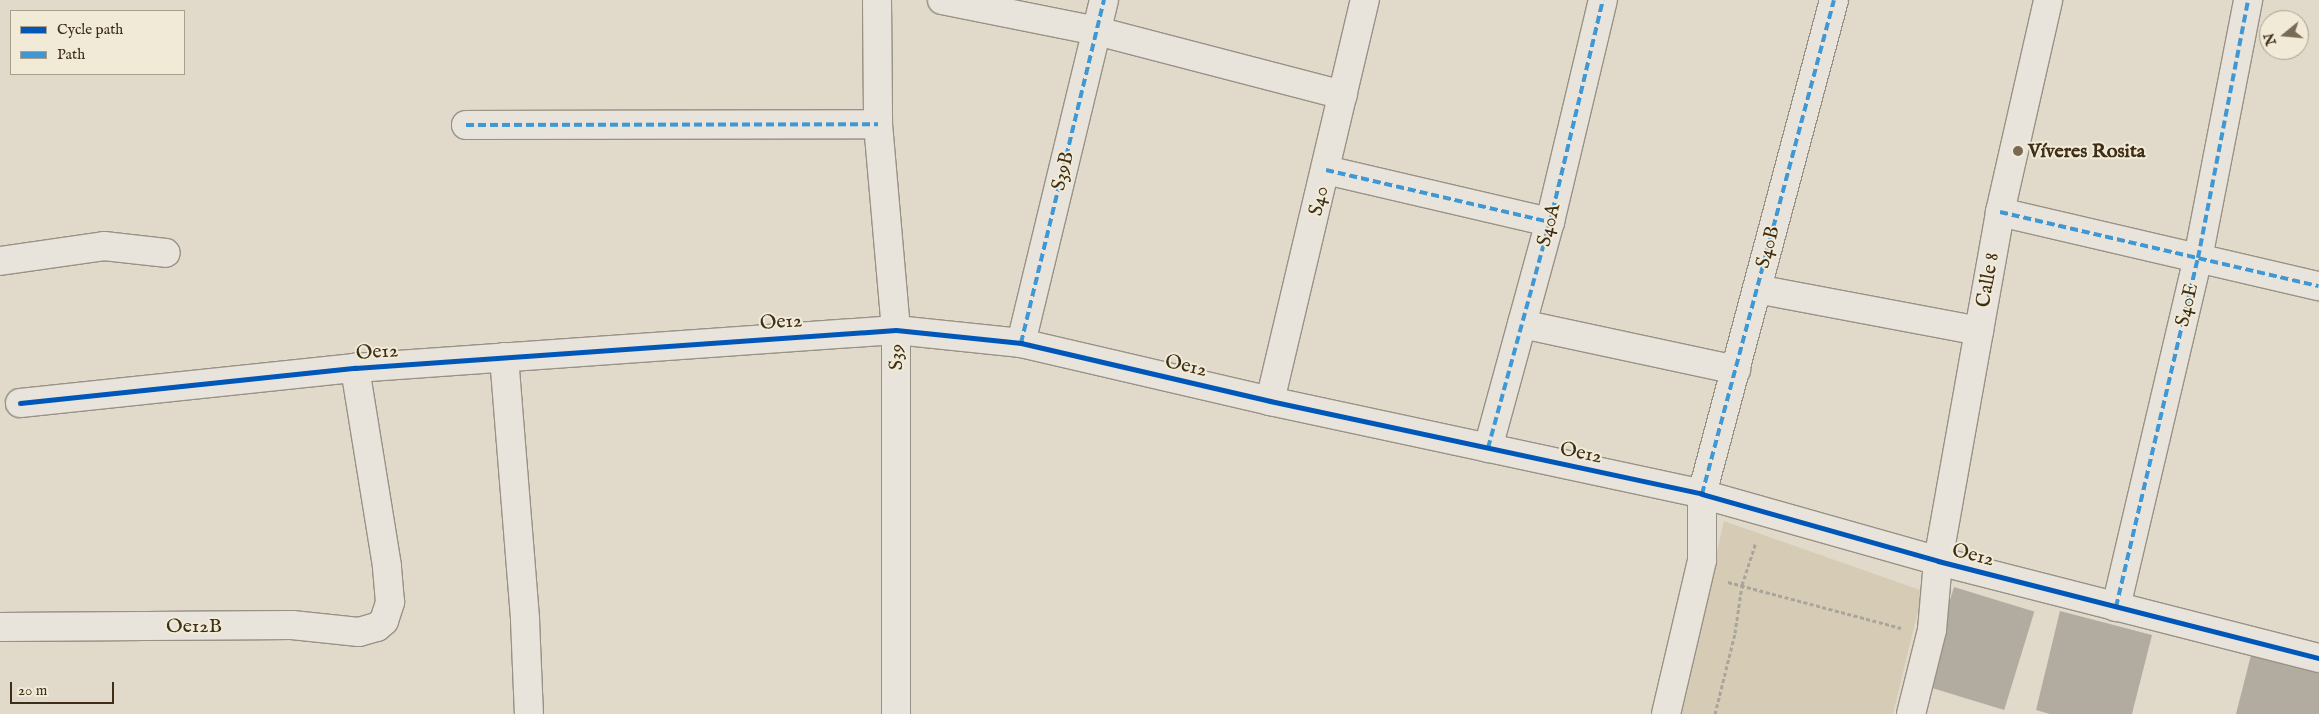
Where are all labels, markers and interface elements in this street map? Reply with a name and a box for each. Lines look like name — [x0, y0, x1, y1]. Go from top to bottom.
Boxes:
legend — [10, 10, 185, 75]
north arrow — [2259, 10, 2309, 60]
text: Cycle path — [57, 20, 123, 39]
text: N — [2260, 31, 2281, 48]
text: Path — [57, 45, 85, 64]
place label: Víveres Rosita — [2028, 139, 2145, 163]
marker: Víveres Rosita — [2012, 145, 2024, 157]
street label: S39B — [1047, 149, 1079, 193]
street label: S40 — [1304, 184, 1334, 218]
street label: S40A — [1532, 201, 1566, 249]
street label: S40B — [1751, 223, 1785, 271]
street label: Calle 8 — [1971, 251, 2005, 309]
street label: S40E — [2170, 281, 2204, 329]
street label: Oe12 — [759, 309, 803, 335]
street label: Oe12 — [355, 339, 399, 365]
street label: S39 — [884, 344, 908, 370]
street label: Oe12 — [1163, 350, 1209, 382]
street label: Oe12 — [1558, 437, 1604, 469]
street label: Oe12 — [1949, 538, 1997, 572]
street label: Oe12B — [166, 614, 222, 638]
scale bar — [12, 672, 116, 704]
text: 20 m — [18, 681, 47, 700]

